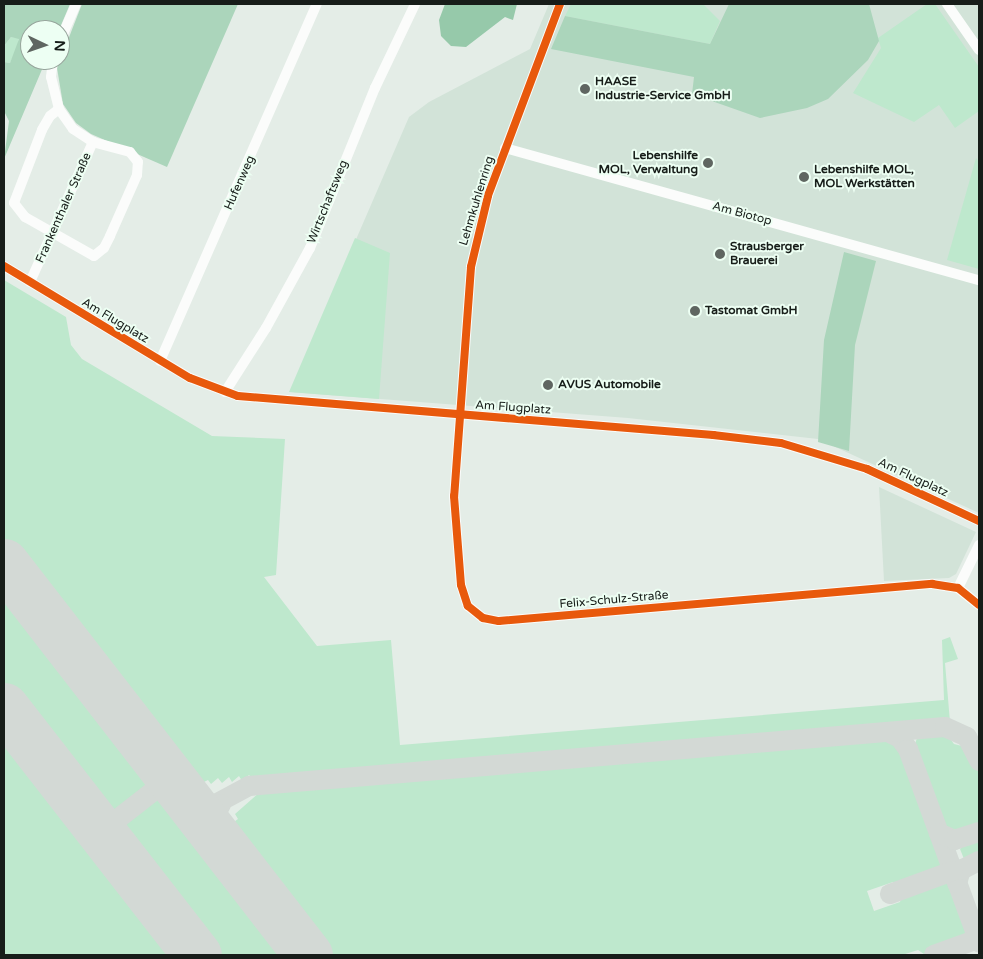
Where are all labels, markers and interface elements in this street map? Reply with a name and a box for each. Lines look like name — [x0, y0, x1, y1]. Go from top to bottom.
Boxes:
north arrow — [20, 20, 70, 70]
text: N — [51, 40, 68, 52]
place label: HAASE Industrie-Service GmbH — [595, 75, 731, 103]
marker: HAASE Industrie-Service GmbH — [579, 83, 591, 95]
place label: Lebenshilfe MOL, Verwaltung — [599, 149, 698, 177]
street label: Frankenthaler Straße — [33, 151, 95, 265]
street label: Hufenweg — [222, 153, 258, 213]
street label: Lehmkuhlenring — [457, 155, 497, 247]
marker: Lebenshilfe MOL, Verwaltung — [702, 157, 714, 169]
street label: Wirtschaftsweg — [305, 158, 351, 246]
place label: Lebenshilfe MOL, MOL Werkstätten — [814, 163, 915, 191]
marker: Lebenshilfe MOL, MOL Werkstätten — [798, 171, 810, 183]
street label: Am Biotop — [711, 199, 773, 229]
place label: Strausberger Brauerei — [730, 240, 804, 268]
marker: Strausberger Brauerei — [714, 248, 726, 260]
street label: Am Flugplatz — [79, 295, 151, 347]
place label: Tastomat GmbH — [705, 304, 797, 318]
marker: Tastomat GmbH — [689, 305, 701, 317]
place label: AVUS Automobile — [558, 378, 661, 392]
marker: AVUS Automobile — [542, 379, 554, 391]
street label: Am Flugplatz — [475, 398, 551, 418]
street label: Am Flugplatz — [876, 455, 950, 501]
street label: Felix-Schulz-Straße — [559, 588, 669, 612]

